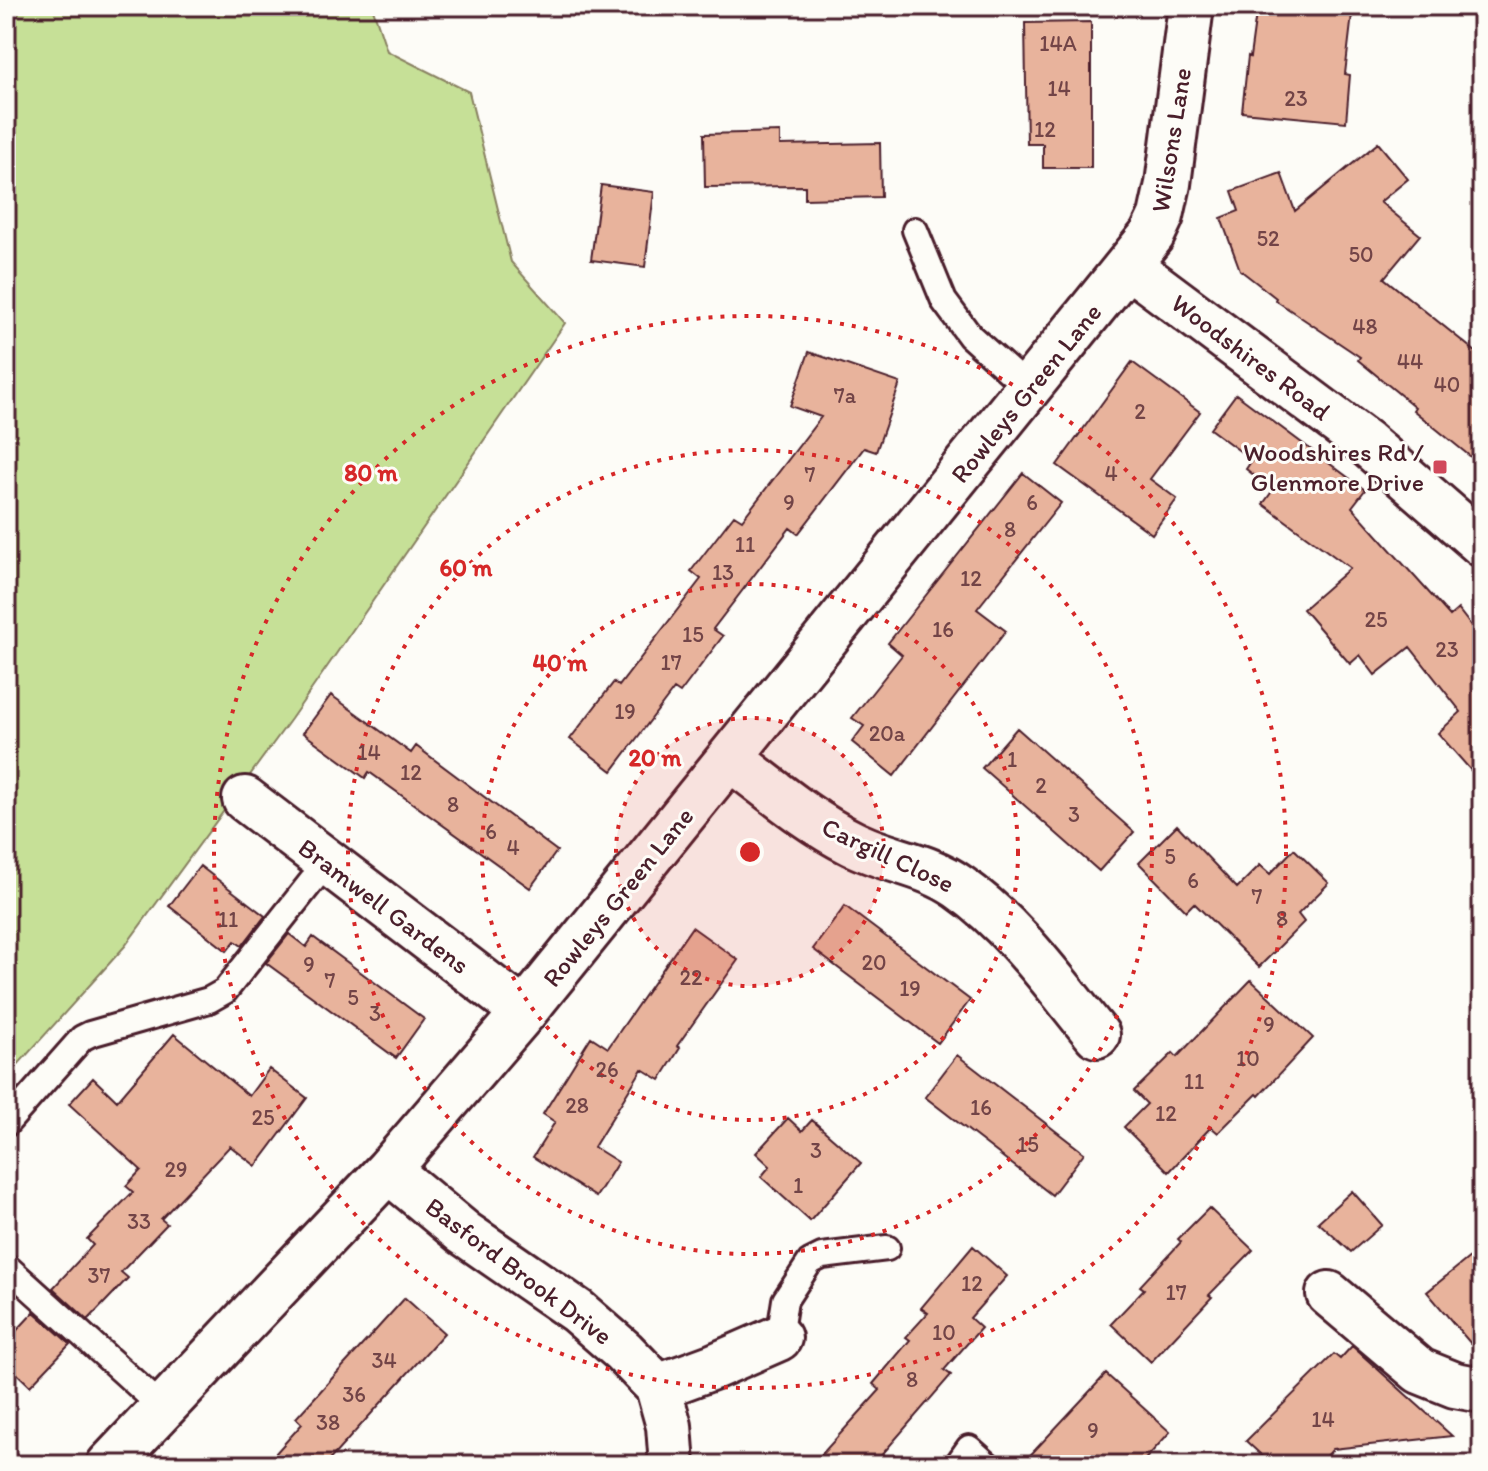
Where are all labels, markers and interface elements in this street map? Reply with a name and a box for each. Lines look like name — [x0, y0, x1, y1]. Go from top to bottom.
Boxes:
house number: 14A — [1039, 30, 1077, 57]
street label: Wilsons Lane — [1144, 65, 1198, 215]
house number: 14 — [1047, 75, 1071, 102]
house number: 23 — [1284, 85, 1308, 112]
house number: 12 — [1034, 116, 1056, 143]
house number: 52 — [1256, 225, 1280, 252]
house number: 50 — [1348, 241, 1374, 268]
street label: Woodshires Road — [1165, 287, 1337, 427]
street label: Rowleys Green Lane — [944, 297, 1108, 489]
house number: 48 — [1352, 313, 1378, 340]
house number: 44 — [1397, 348, 1423, 375]
house number: 40 — [1434, 371, 1460, 398]
house number: 7a — [834, 382, 857, 409]
house number: 2 — [1134, 398, 1146, 425]
place label: Woodshires Rd / Glenmore Drive — [1243, 436, 1424, 498]
text: 80 m — [344, 458, 399, 487]
marker: Woodshires Rd / Glenmore Drive — [1431, 458, 1449, 476]
house number: 4 — [1104, 460, 1118, 487]
house number: 7 — [805, 461, 816, 488]
house number: 9 — [783, 489, 795, 516]
house number: 6 — [1026, 489, 1038, 516]
house number: 8 — [1004, 516, 1016, 543]
house number: 11 — [735, 531, 755, 558]
text: 60 m — [439, 553, 493, 582]
house number: 13 — [712, 559, 734, 586]
house number: 12 — [960, 565, 982, 592]
house number: 25 — [1364, 606, 1388, 633]
house number: 16 — [932, 616, 954, 643]
house number: 15 — [682, 621, 704, 648]
house number: 23 — [1435, 636, 1459, 663]
text: 40 m — [533, 648, 588, 677]
house number: 17 — [660, 649, 682, 676]
house number: 19 — [614, 698, 636, 725]
house number: 20a — [869, 720, 906, 747]
house number: 14 — [357, 739, 381, 766]
text: 20 m — [629, 743, 682, 772]
house number: 1 — [1007, 746, 1017, 773]
house number: 12 — [400, 759, 422, 786]
house number: 2 — [1035, 772, 1047, 799]
house number: 8 — [447, 791, 459, 818]
street label: Rowleys Green Lane — [536, 801, 700, 993]
house number: 3 — [1068, 801, 1080, 828]
street label: Cargill Close — [817, 810, 959, 900]
house number: 6 — [485, 818, 497, 845]
street label: Bramwell Gardens — [292, 831, 476, 981]
house number: 4 — [506, 834, 520, 861]
centre of rings — [736, 838, 764, 866]
house number: 5 — [1164, 843, 1176, 870]
house number: 6 — [1187, 867, 1199, 894]
house number: 7 — [1252, 883, 1263, 910]
house number: 8 — [1276, 905, 1288, 932]
house number: 11 — [218, 906, 238, 933]
house number: 20 — [861, 949, 887, 976]
house number: 9 — [303, 951, 315, 978]
house number: 22 — [679, 964, 703, 991]
house number: 7 — [325, 967, 336, 994]
house number: 19 — [899, 975, 921, 1002]
house number: 5 — [347, 984, 359, 1011]
house number: 3 — [369, 1000, 381, 1027]
house number: 9 — [1263, 1011, 1275, 1038]
house number: 10 — [1236, 1045, 1260, 1072]
house number: 26 — [595, 1056, 619, 1083]
house number: 11 — [1184, 1068, 1204, 1095]
house number: 28 — [565, 1092, 589, 1119]
house number: 16 — [970, 1094, 992, 1121]
house number: 12 — [1155, 1100, 1177, 1127]
house number: 25 — [251, 1104, 275, 1131]
house number: 15 — [1017, 1131, 1039, 1158]
house number: 3 — [810, 1137, 822, 1164]
house number: 29 — [164, 1156, 188, 1183]
house number: 1 — [793, 1172, 803, 1199]
street label: Basford Brook Drive — [419, 1190, 619, 1352]
house number: 33 — [127, 1208, 151, 1235]
house number: 37 — [88, 1262, 111, 1289]
house number: 12 — [961, 1270, 983, 1297]
house number: 17 — [1165, 1279, 1187, 1306]
house number: 10 — [932, 1319, 956, 1346]
house number: 34 — [371, 1347, 397, 1374]
house number: 8 — [906, 1366, 918, 1393]
house number: 36 — [342, 1381, 366, 1408]
house number: 14 — [1311, 1406, 1335, 1433]
house number: 38 — [316, 1409, 340, 1436]
house number: 9 — [1087, 1417, 1099, 1444]

